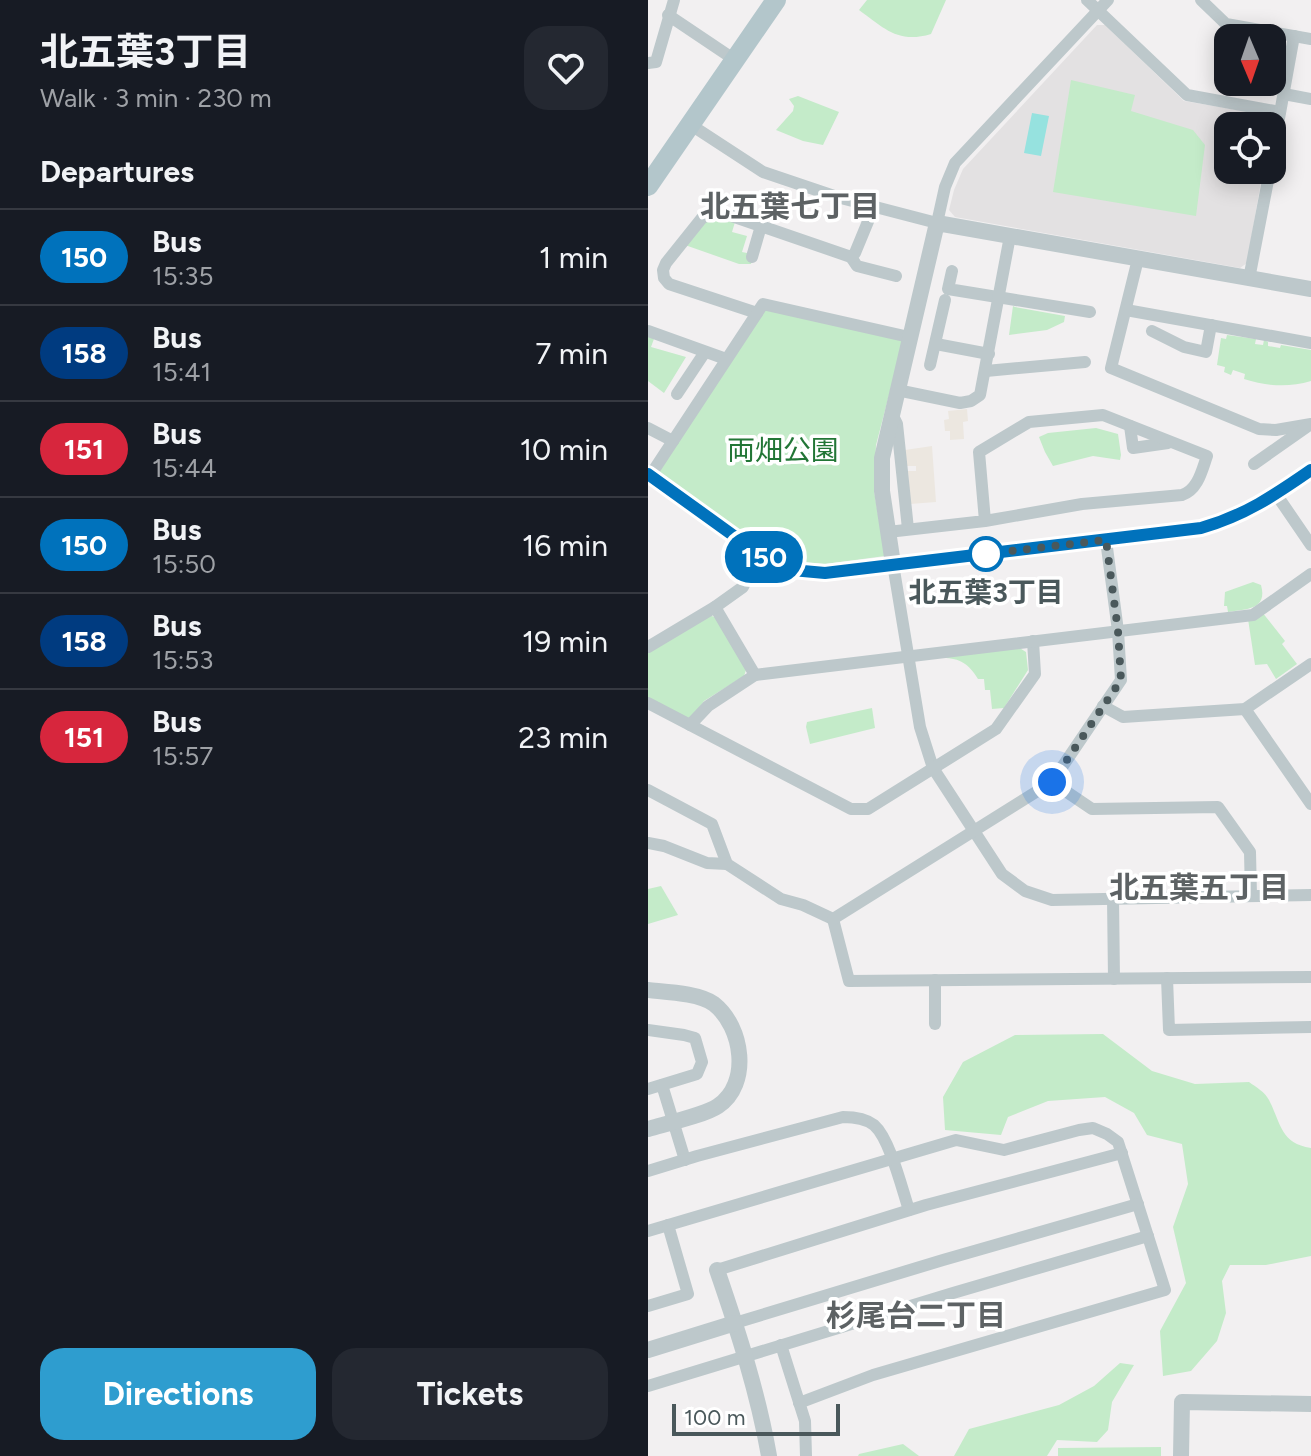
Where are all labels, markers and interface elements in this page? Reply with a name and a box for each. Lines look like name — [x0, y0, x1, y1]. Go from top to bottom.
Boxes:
north arrow — [1214, 24, 1286, 96]
map controls — [1214, 24, 1286, 184]
button: heart — [524, 26, 608, 110]
text: 北五葉3丁目 — [40, 29, 251, 75]
text: Walk · 3 min · 230 m — [40, 82, 272, 114]
button: locate — [1214, 112, 1286, 184]
text: Departures — [40, 153, 194, 190]
district label: 北五葉七丁目 — [700, 188, 880, 225]
text: Bus — [152, 223, 201, 260]
text: 1 min — [539, 239, 608, 276]
text: 150 — [61, 240, 107, 274]
text: 15:35 — [152, 260, 213, 292]
text: Bus — [152, 319, 201, 356]
text: 7 min — [535, 335, 608, 372]
text: 158 — [61, 336, 107, 370]
text: 15:41 — [152, 356, 211, 388]
text: Bus — [152, 415, 201, 452]
text: 10 min — [520, 431, 608, 468]
text: 151 — [64, 432, 104, 466]
park label: 両畑公園 — [727, 433, 839, 467]
text: 15:44 — [152, 452, 217, 484]
text: Bus — [152, 511, 201, 548]
text: 16 min — [522, 527, 608, 564]
text: 150 — [61, 528, 107, 562]
line badge: 150 — [718, 531, 810, 583]
marker: 北五葉3丁目 — [969, 537, 1003, 571]
text: 150 — [741, 540, 787, 574]
text: 15:50 — [152, 548, 216, 580]
place label: 北五葉3丁目 — [908, 575, 1064, 609]
text: Bus — [152, 607, 201, 644]
text: 19 min — [522, 623, 608, 660]
text: 158 — [61, 624, 107, 658]
text: 15:53 — [152, 644, 213, 676]
text: Bus — [152, 703, 201, 740]
text: 23 min — [518, 719, 608, 756]
text: 151 — [64, 720, 104, 754]
text: 15:57 — [152, 740, 213, 772]
your location — [1032, 762, 1072, 802]
district label: 北五葉五丁目 — [1109, 869, 1289, 906]
district label: 杉尾台二丁目 — [826, 1297, 1006, 1334]
button: Directions — [40, 1348, 316, 1440]
button: Tickets — [332, 1348, 608, 1440]
scale bar — [672, 1400, 840, 1436]
text: 100 m — [684, 1404, 745, 1431]

